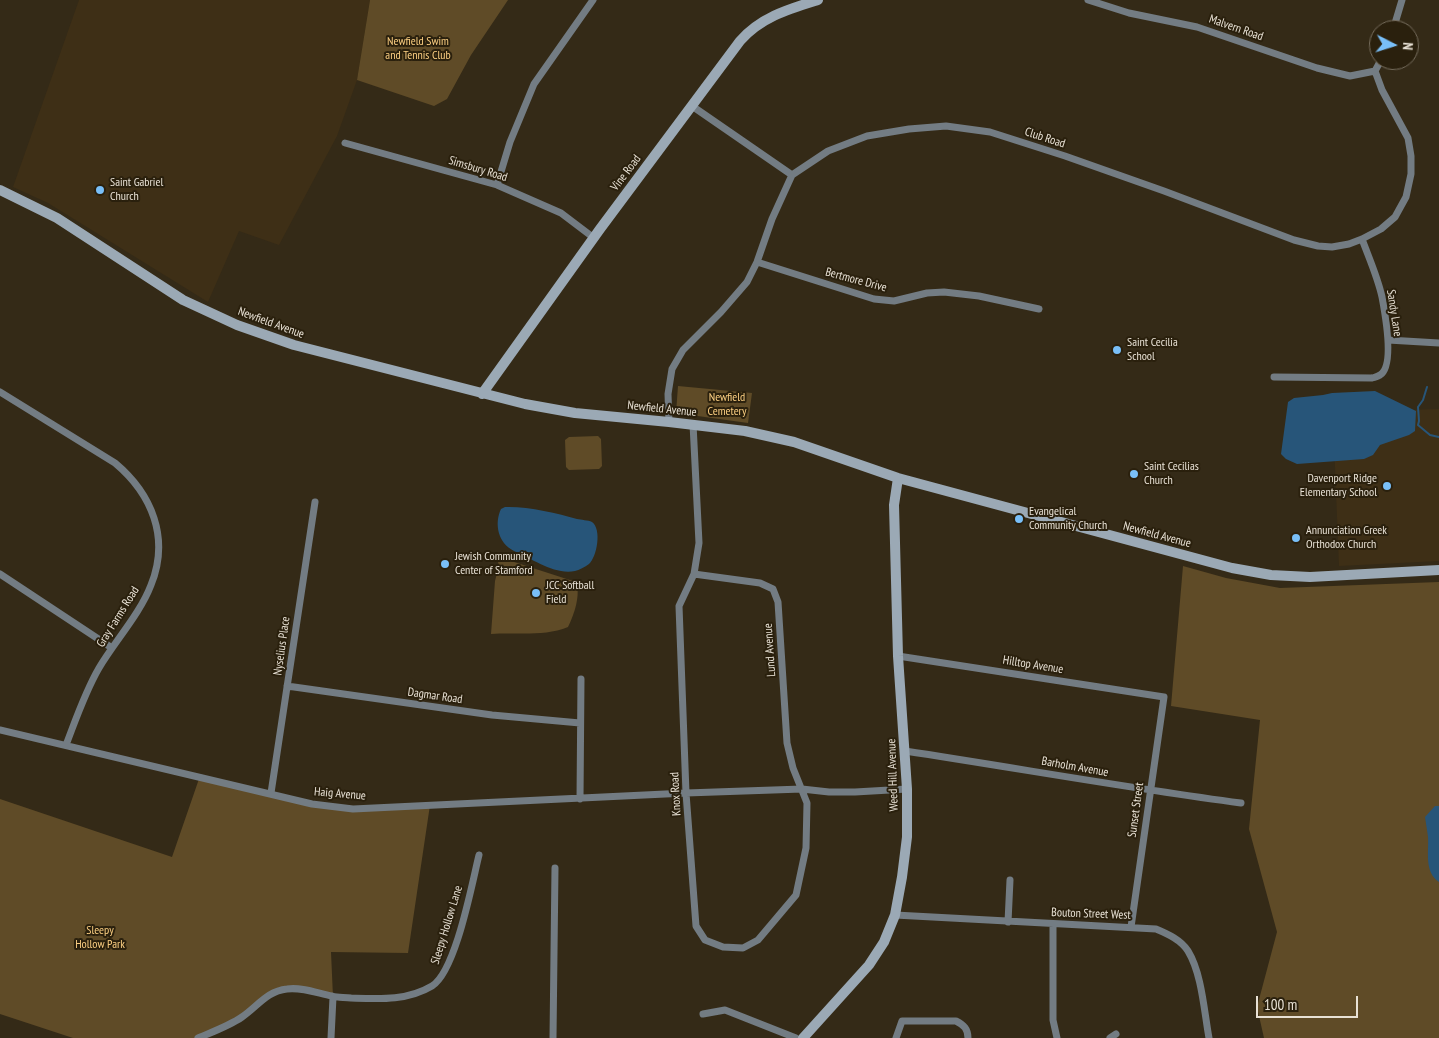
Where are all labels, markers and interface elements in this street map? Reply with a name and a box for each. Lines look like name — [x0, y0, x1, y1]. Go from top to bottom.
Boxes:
street label: Malvern Road — [1207, 12, 1265, 44]
north arrow — [1369, 20, 1419, 70]
park label: Newfield Swim and Tennis Club — [385, 35, 451, 63]
text: N — [1399, 42, 1417, 51]
street label: Club Road — [1023, 125, 1067, 151]
street label: Vine Road — [608, 152, 644, 194]
street label: Simsbury Road — [447, 153, 509, 185]
place label: Saint Gabriel Church — [110, 176, 163, 204]
marker: Saint Gabriel Church — [94, 184, 106, 196]
street label: Bertmore Drive — [824, 265, 888, 295]
street label: Sandy Lane — [1383, 289, 1405, 337]
street label: Newfield Avenue — [236, 304, 306, 342]
place label: Saint Cecilia School — [1127, 336, 1178, 364]
marker: Saint Cecilia School — [1111, 344, 1123, 356]
park label: Newfield Cemetery — [708, 391, 746, 419]
street label: Newfield Avenue — [627, 398, 697, 420]
place label: Saint Cecilias Church — [1144, 460, 1199, 488]
marker: Saint Cecilias Church — [1128, 468, 1140, 480]
place label: Davenport Ridge Elementary School — [1300, 472, 1377, 500]
marker: Davenport Ridge Elementary School — [1381, 480, 1393, 492]
place label: Evangelical Community Church — [1029, 505, 1107, 533]
marker: Evangelical Community Church — [1013, 513, 1025, 525]
street label: Newfield Avenue — [1122, 519, 1192, 551]
place label: Annunciation Greek Orthodox Church — [1306, 524, 1387, 552]
marker: Annunciation Greek Orthodox Church — [1290, 532, 1302, 544]
place label: Jewish Community Center of Stamford — [455, 550, 533, 578]
marker: Jewish Community Center of Stamford — [439, 558, 451, 570]
place label: JCC Softball Field — [546, 579, 594, 607]
street label: Gray Farms Road — [94, 584, 142, 650]
marker: JCC Softball Field — [530, 587, 542, 599]
street label: Nyselius Place — [271, 616, 293, 676]
street label: Lund Avenue — [761, 623, 779, 677]
street label: Hilltop Avenue — [1002, 653, 1064, 677]
street label: Dagmar Road — [407, 685, 463, 707]
street label: Weed Hill Avenue — [885, 738, 901, 812]
street label: Barholm Avenue — [1040, 754, 1110, 780]
street label: Knox Road — [668, 772, 684, 816]
street label: Sunset Street — [1125, 782, 1147, 838]
street label: Haig Avenue — [314, 785, 366, 803]
street label: Sleepy Hollow Lane — [428, 884, 466, 966]
street label: Bouton Street West — [1051, 905, 1131, 923]
park label: Sleepy Hollow Park — [75, 924, 125, 952]
scale bar — [1259, 986, 1362, 1018]
text: 100 m — [1264, 995, 1297, 1014]

